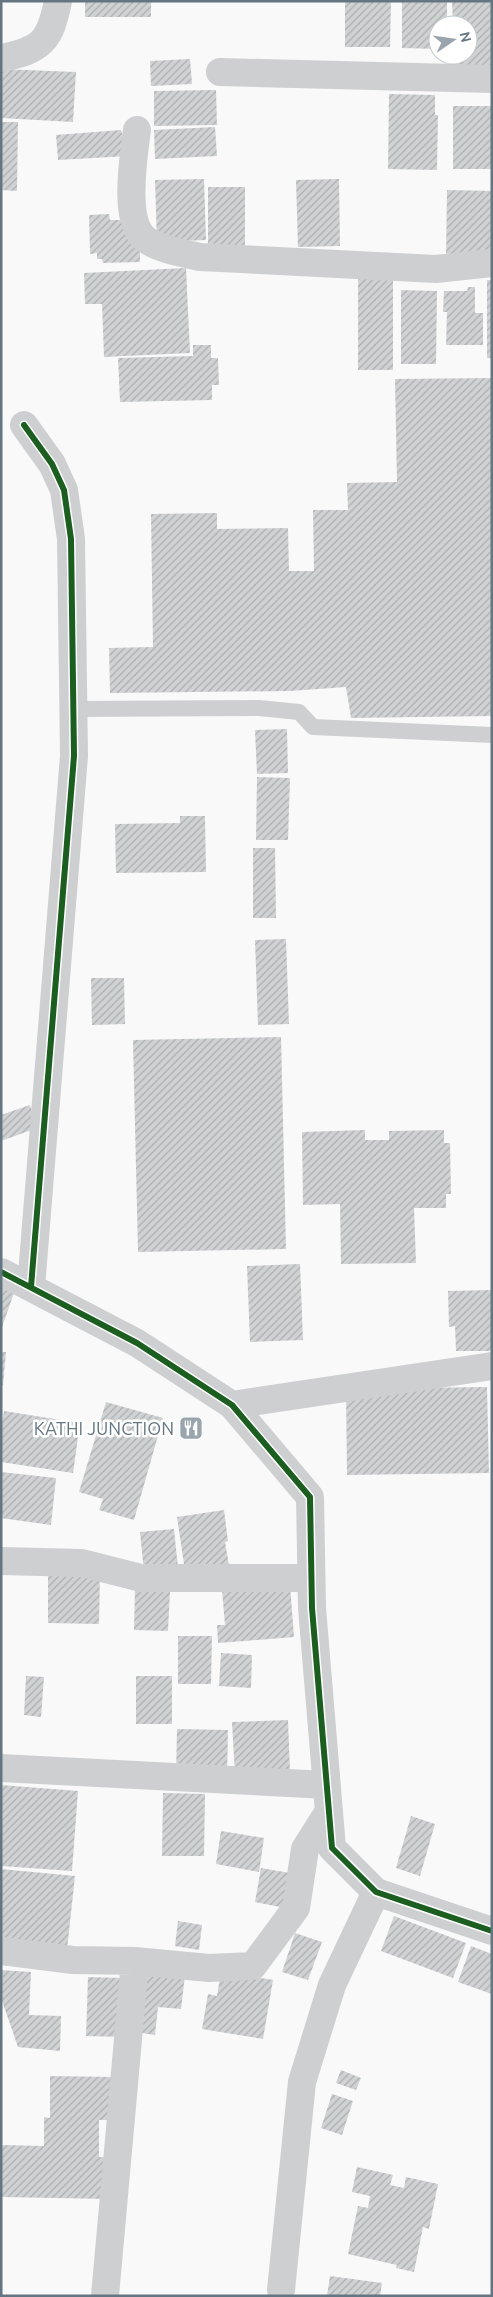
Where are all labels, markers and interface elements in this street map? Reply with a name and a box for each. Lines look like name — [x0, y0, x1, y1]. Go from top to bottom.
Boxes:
north arrow — [428, 15, 478, 65]
text: N — [457, 30, 475, 44]
restaurant icon: KATHI JUNCTION — [178, 1415, 204, 1441]
place label: KATHI JUNCTION — [34, 1418, 174, 1438]

